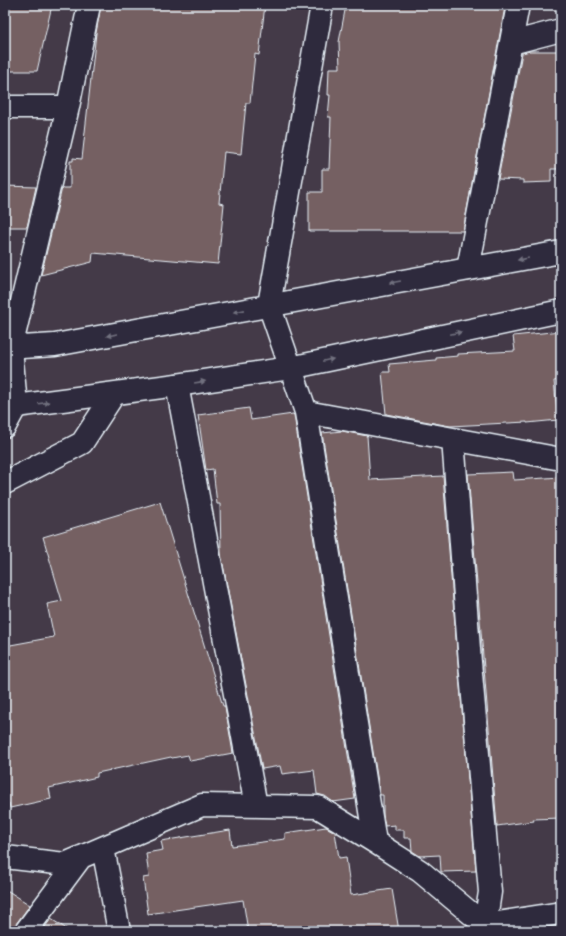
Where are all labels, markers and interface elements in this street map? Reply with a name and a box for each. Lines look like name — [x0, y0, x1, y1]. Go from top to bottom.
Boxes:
one-way arrow — [517, 256, 529, 262]
one-way arrow — [389, 280, 401, 286]
one-way arrow — [233, 308, 245, 314]
one-way arrow — [450, 330, 462, 336]
one-way arrow — [105, 332, 118, 338]
one-way arrow — [322, 357, 335, 363]
one-way arrow — [194, 378, 206, 384]
one-way arrow — [38, 400, 50, 406]

